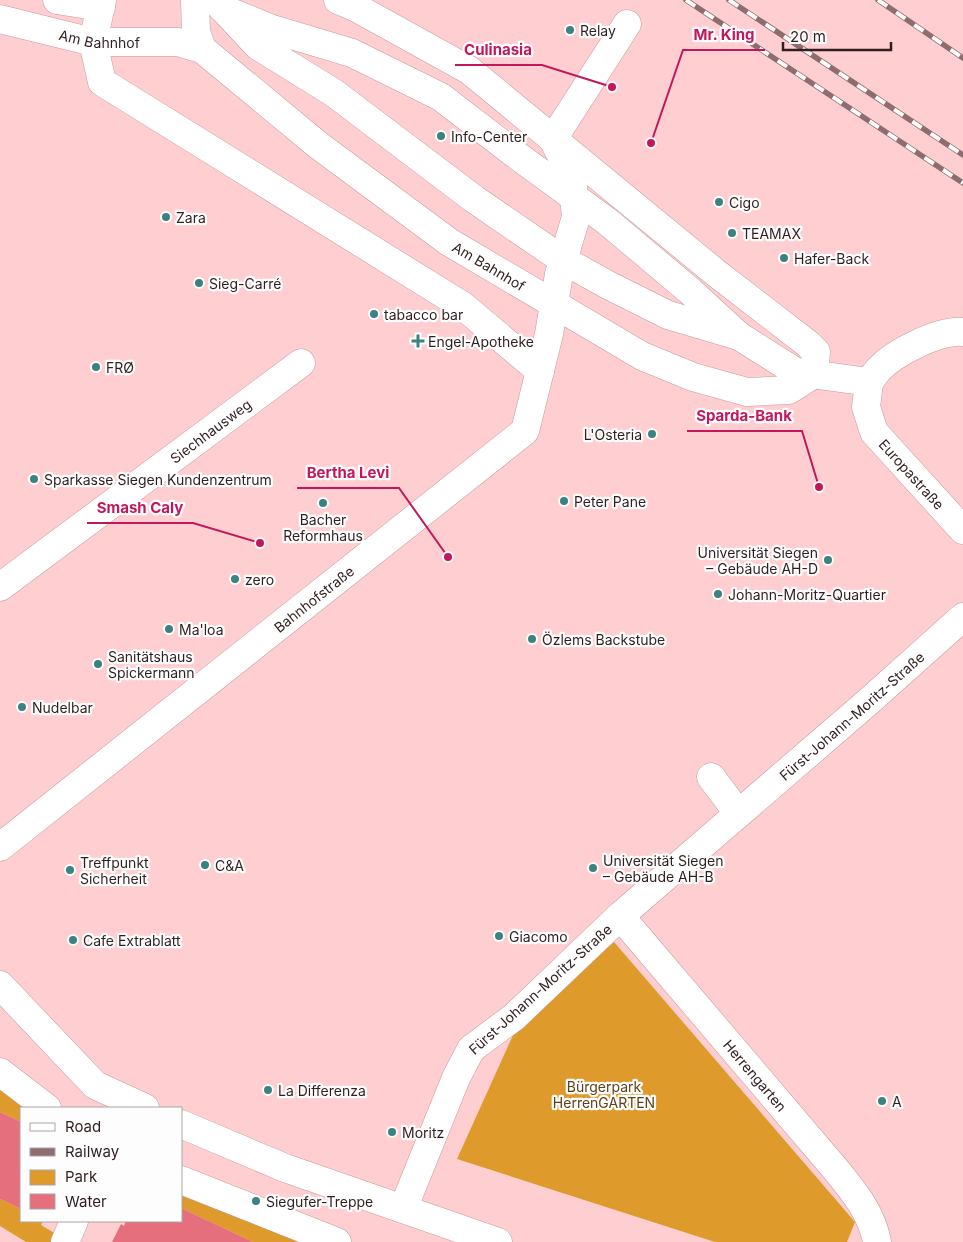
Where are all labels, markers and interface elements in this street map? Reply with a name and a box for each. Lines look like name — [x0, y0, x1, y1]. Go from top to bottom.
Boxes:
callout: Mr. King — [683, 20, 765, 50]
scale bar — [783, 20, 890, 52]
place label: Relay — [580, 22, 616, 39]
marker: Relay — [564, 24, 576, 36]
street label: Am Bahnhof — [57, 25, 140, 51]
text: Mr. King — [693, 25, 755, 44]
text: 20 m — [790, 27, 826, 46]
callout: Culinasia — [455, 35, 542, 65]
text: Culinasia — [464, 40, 532, 59]
place label: Info-Center — [451, 128, 527, 145]
marker: Info-Center — [435, 130, 447, 142]
place label: Cigo — [729, 194, 760, 211]
marker: Cigo — [713, 196, 725, 208]
place label: Zara — [176, 209, 206, 226]
marker: Zara — [160, 211, 172, 223]
place label: TEAMAX — [742, 225, 801, 242]
marker: TEAMAX — [726, 227, 738, 239]
street label: Am Bahnhof — [450, 238, 528, 294]
place label: Hafer-Back — [794, 250, 869, 267]
marker: Hafer-Back — [778, 252, 790, 264]
place label: Sieg-Carré — [209, 275, 281, 292]
marker: Sieg-Carré — [193, 277, 205, 289]
place label: tabacco bar — [384, 306, 463, 323]
marker: tabacco bar — [368, 308, 380, 320]
place label: Engel-Apotheke — [428, 333, 534, 350]
marker: Engel-Apotheke — [412, 335, 424, 347]
place label: FRØ — [106, 359, 134, 376]
marker: FRØ — [90, 361, 102, 373]
street label: Siechhausweg — [166, 395, 254, 466]
callout: Sparda-Bank — [687, 401, 802, 431]
text: Sparda-Bank — [696, 406, 792, 425]
place label: L'Osteria — [584, 426, 642, 443]
marker: L'Osteria — [646, 428, 658, 440]
street label: Europastraße — [876, 435, 948, 512]
callout: Bertha Levi — [297, 458, 399, 488]
text: Bertha Levi — [307, 463, 389, 482]
place label: Sparkasse Siegen Kundenzentrum — [44, 471, 272, 488]
marker: Sparkasse Siegen Kundenzentrum — [28, 473, 40, 485]
callout: Smash Caly — [87, 493, 193, 523]
place label: Peter Pane — [574, 493, 646, 510]
marker: Peter Pane — [558, 495, 570, 507]
marker: Bacher Reformhaus — [317, 497, 329, 509]
text: Smash Caly — [97, 498, 183, 517]
place label: Bacher Reformhaus — [283, 511, 363, 544]
place label: Universität Siegen – Gebäude AH-D — [698, 544, 818, 577]
marker: Universität Siegen – Gebäude AH-D — [822, 554, 834, 566]
street label: Bahnhofstraße — [270, 562, 357, 635]
place label: zero — [245, 571, 274, 588]
marker: zero — [229, 573, 241, 585]
place label: Johann-Moritz-Quartier — [728, 586, 886, 603]
marker: Johann-Moritz-Quartier — [712, 588, 724, 600]
place label: Ma'loa — [179, 621, 224, 638]
marker: Ma'loa — [163, 623, 175, 635]
place label: Özlems Backstube — [542, 631, 665, 648]
marker: Özlems Backstube — [526, 633, 538, 645]
place label: Sanitätshaus Spickermann — [108, 648, 195, 681]
street label: Fürst-Johann-Moritz-Straße — [775, 648, 927, 784]
marker: Sanitätshaus Spickermann — [92, 658, 104, 670]
place label: Nudelbar — [32, 699, 93, 716]
marker: Nudelbar — [16, 701, 28, 713]
place label: Universität Siegen – Gebäude AH-B — [603, 852, 723, 885]
place label: Treffpunkt Sicherheit — [80, 854, 149, 887]
place label: C&A — [215, 857, 244, 874]
marker: C&A — [199, 859, 211, 871]
marker: Universität Siegen – Gebäude AH-B — [587, 862, 599, 874]
marker: Treffpunkt Sicherheit — [64, 864, 76, 876]
street label: Fürst-Johann-Moritz-Straße — [465, 920, 615, 1058]
place label: Giacomo — [509, 928, 568, 945]
marker: Giacomo — [493, 930, 505, 942]
place label: Cafe Extrablatt — [83, 932, 181, 949]
marker: Cafe Extrablatt — [67, 934, 79, 946]
street label: Herrengarten — [720, 1036, 791, 1114]
park label: Bürgerpark HerrenGARTEN — [553, 1078, 655, 1111]
place label: La Differenza — [278, 1082, 366, 1099]
marker: La Differenza — [262, 1084, 274, 1096]
place label: A — [892, 1093, 902, 1110]
marker: A — [876, 1095, 888, 1107]
legend — [20, 1107, 182, 1222]
text: Road — [65, 1117, 101, 1136]
place label: Moritz — [402, 1124, 444, 1141]
marker: Moritz — [386, 1126, 398, 1138]
text: Railway — [65, 1142, 120, 1161]
text: Park — [65, 1167, 98, 1186]
text: Water — [65, 1192, 107, 1211]
place label: Siegufer-Treppe — [266, 1193, 373, 1210]
marker: Siegufer-Treppe — [250, 1195, 262, 1207]

